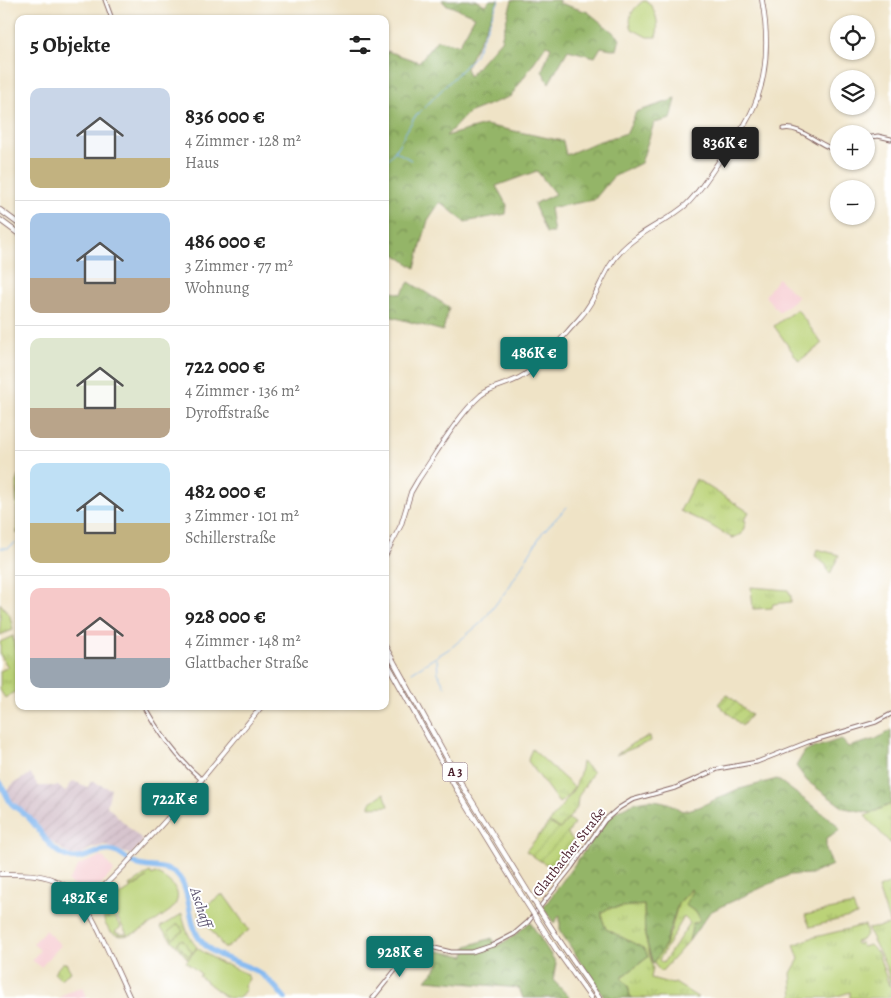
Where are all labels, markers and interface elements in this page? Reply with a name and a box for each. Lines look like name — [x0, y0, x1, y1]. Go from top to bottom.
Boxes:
map controls — [830, 15, 875, 225]
button: locate — [830, 15, 875, 60]
text: 5 Objekte — [30, 31, 110, 59]
icon: filters — [346, 31, 374, 59]
button: layers — [830, 70, 875, 115]
text: 836 000 € — [185, 102, 265, 130]
icon: home — [70, 108, 130, 168]
button: + — [830, 125, 875, 170]
pin: 836K € — [684, 126, 766, 169]
text: 4 Zimmer · 128 m² — [185, 130, 301, 152]
text: 836K € — [703, 132, 747, 154]
text: Haus — [185, 152, 219, 174]
button: − — [830, 180, 875, 225]
text: 486 000 € — [185, 227, 266, 255]
icon: home — [70, 233, 130, 293]
text: 3 Zimmer · 77 m² — [185, 255, 293, 277]
text: Wohnung — [185, 277, 249, 299]
pin: 486K € — [493, 336, 575, 379]
text: 486K € — [511, 342, 557, 364]
text: 722 000 € — [185, 352, 265, 380]
icon: home — [70, 358, 130, 418]
text: 4 Zimmer · 136 m² — [185, 380, 300, 402]
text: Dyroffstraße — [185, 402, 269, 424]
text: 482 000 € — [185, 477, 266, 505]
icon: home — [70, 483, 130, 543]
text: 3 Zimmer · 101 m² — [185, 505, 299, 527]
text: Schillerstraße — [185, 527, 276, 549]
text: 928 000 € — [185, 602, 266, 630]
icon: home — [70, 608, 130, 668]
text: 4 Zimmer · 148 m² — [185, 630, 301, 652]
text: Glattbacher Straße — [185, 652, 309, 674]
road number: A 3 — [442, 762, 468, 782]
pin: 722K € — [134, 782, 216, 825]
text: 722K € — [153, 788, 197, 810]
street label: Glattbacher Straße — [528, 804, 610, 900]
pin: 482K € — [44, 882, 126, 924]
water label: Aschaff — [185, 884, 218, 932]
text: 482K € — [62, 887, 108, 909]
pin: 928K € — [359, 936, 441, 978]
text: 928K € — [377, 941, 423, 963]

